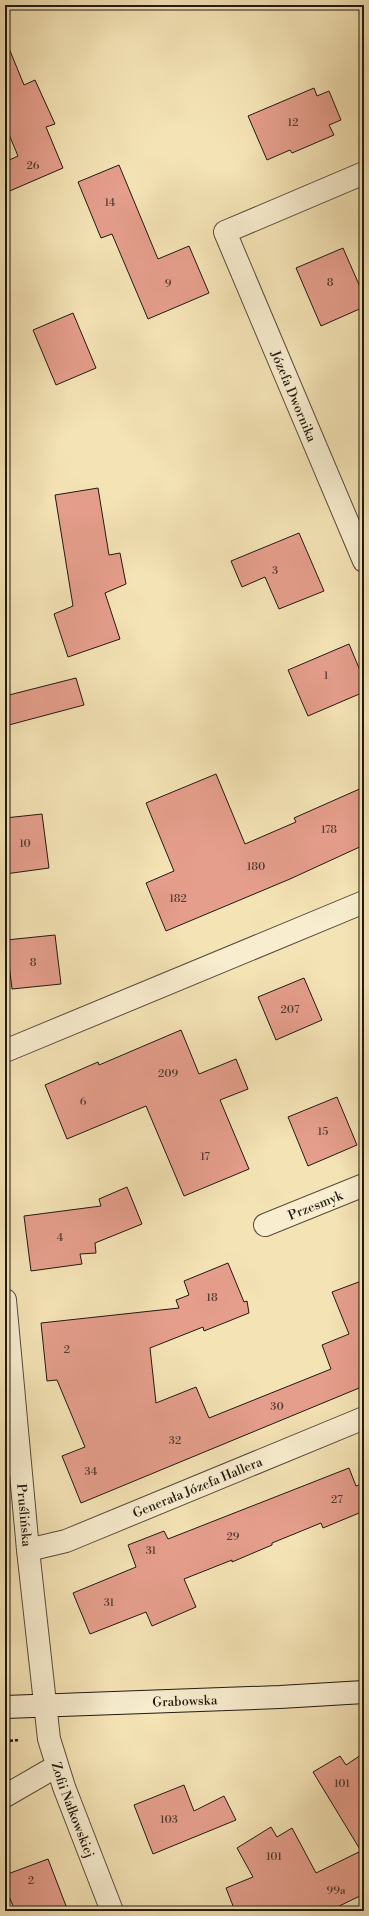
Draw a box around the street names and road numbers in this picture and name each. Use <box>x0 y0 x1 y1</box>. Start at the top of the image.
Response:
street label: Józefa Dwornika <box>267 347 320 445</box>
street label: Przesmyk <box>286 1187 346 1224</box>
street label: Generała Józefa Hallera <box>130 1454 265 1522</box>
street label: Pruślińska <box>13 1483 35 1548</box>
street label: Grabowska <box>152 1692 218 1711</box>
street label: Zofii Nałkowskiej <box>48 1760 98 1860</box>

